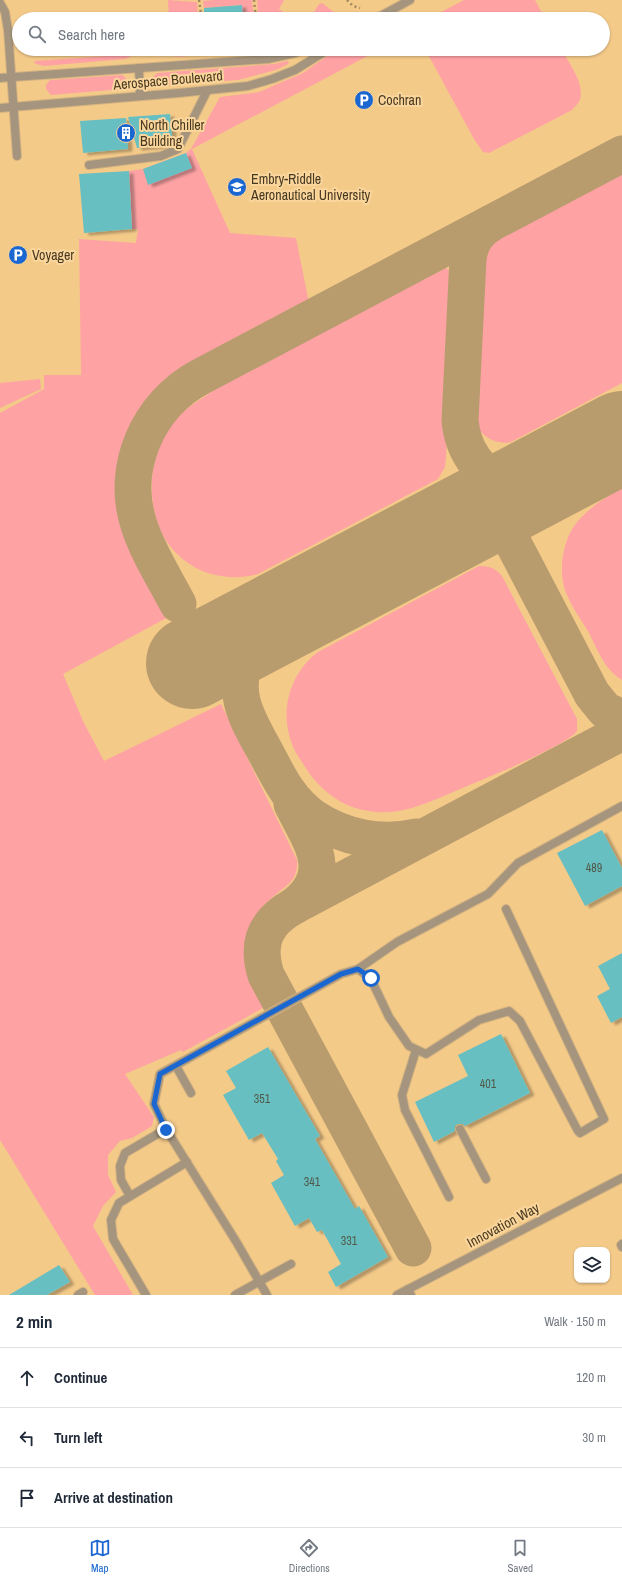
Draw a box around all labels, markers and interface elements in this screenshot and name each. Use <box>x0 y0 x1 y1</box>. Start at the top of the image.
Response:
search box <box>12 12 610 56</box>
icon: search <box>26 23 48 45</box>
text: Search here <box>58 24 125 45</box>
street label: Aerospace Boulevard <box>112 66 223 94</box>
parking icon: Cochran <box>353 89 375 111</box>
place label: Cochran <box>378 91 421 109</box>
place label: North Chiller Building <box>140 116 205 150</box>
building icon: North Chiller Building <box>115 122 137 144</box>
place label: Embry-Riddle Aeronautical University <box>250 170 371 204</box>
school or university icon: Embry-Riddle Aeronautical University <box>226 176 248 198</box>
parking icon: Voyager <box>7 244 29 266</box>
place label: Voyager <box>32 246 74 264</box>
house number: 489 <box>586 860 602 876</box>
route start <box>362 969 380 987</box>
house number: 401 <box>480 1076 497 1092</box>
house number: 351 <box>254 1091 271 1107</box>
route end <box>157 1121 175 1139</box>
house number: 341 <box>304 1174 321 1190</box>
street label: Innovation Way <box>464 1198 542 1252</box>
house number: 331 <box>341 1233 358 1249</box>
map controls <box>574 1247 610 1283</box>
button: layers <box>574 1247 610 1283</box>
text: 2 min <box>16 1310 52 1333</box>
text: Walk · 150 m <box>544 1313 606 1330</box>
icon: ahead <box>16 1367 38 1389</box>
text: Continue <box>54 1367 107 1388</box>
text: 120 m <box>576 1369 606 1386</box>
icon: left <box>16 1427 38 1449</box>
text: Turn left <box>54 1427 102 1448</box>
text: 30 m <box>582 1429 606 1446</box>
icon: arrive <box>16 1487 38 1509</box>
text: Arrive at destination <box>54 1487 173 1508</box>
tab: Map <box>89 1537 111 1575</box>
tab: Directions <box>289 1537 330 1575</box>
tab: Saved <box>508 1537 533 1575</box>

